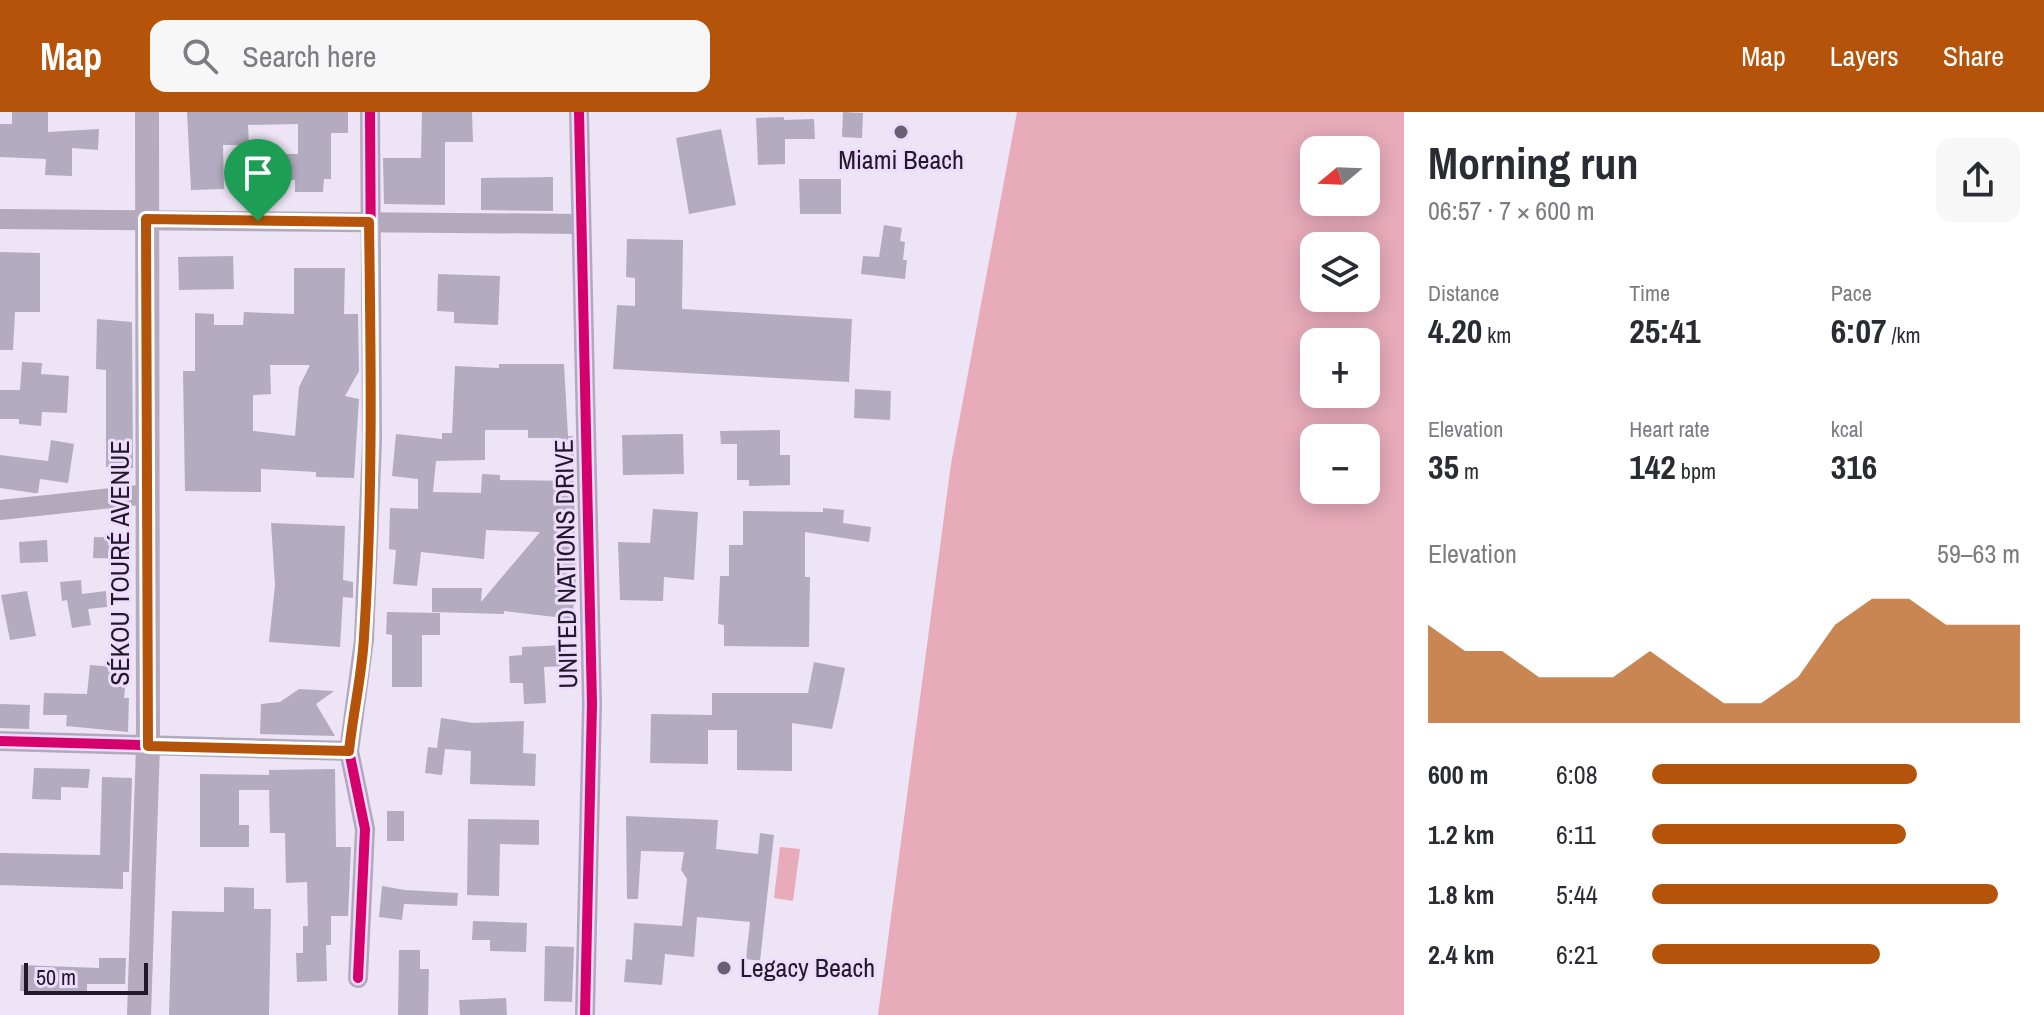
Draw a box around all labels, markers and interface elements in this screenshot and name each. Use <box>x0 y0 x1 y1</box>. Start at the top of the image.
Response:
search box <box>150 20 710 92</box>
text: Map <box>40 31 102 82</box>
icon: search <box>178 34 222 78</box>
text: Search here <box>242 36 376 76</box>
text: Map <box>1741 37 1786 75</box>
text: Layers <box>1830 37 1899 75</box>
text: Share <box>1943 37 2004 75</box>
marker: Miami Beach <box>892 123 910 141</box>
text: Morning run <box>1428 133 1638 193</box>
north arrow <box>1300 136 1380 216</box>
map controls <box>1300 136 1380 504</box>
button: share <box>1936 138 2020 222</box>
pin <box>224 139 292 221</box>
place label: Miami Beach <box>838 142 964 177</box>
icon: arrive <box>236 151 280 195</box>
text: 06:57 · 7 × 600 m <box>1428 193 1595 228</box>
button: layers <box>1300 232 1380 312</box>
text: Distance <box>1428 278 1499 308</box>
text: Time <box>1629 278 1670 308</box>
text: Pace <box>1831 278 1872 308</box>
text: 4.20 <box>1428 308 1482 354</box>
text: 25:41 <box>1629 308 1701 354</box>
text: 6:07 <box>1831 308 1886 354</box>
text: km <box>1482 320 1511 350</box>
text: /km <box>1886 320 1921 350</box>
button: + <box>1300 328 1380 408</box>
text: Elevation <box>1428 414 1503 444</box>
text: Heart rate <box>1629 414 1710 444</box>
text: kcal <box>1831 414 1863 444</box>
button: − <box>1300 424 1380 504</box>
street label: UNITED NATIONS DRIVE <box>546 439 585 689</box>
street label: SÉKOU TOURÉ AVENUE <box>102 440 137 686</box>
text: 35 <box>1428 444 1459 490</box>
text: 142 <box>1629 444 1676 490</box>
text: 316 <box>1831 444 1877 490</box>
text: m <box>1459 456 1479 486</box>
text: bpm <box>1676 456 1716 486</box>
text: Elevation <box>1428 536 1517 571</box>
text: 59–63 m <box>1937 536 2020 571</box>
text: 600 m <box>1428 757 1488 792</box>
text: 6:08 <box>1556 757 1598 792</box>
text: 1.2 km <box>1428 817 1494 852</box>
text: 6:11 <box>1556 817 1596 852</box>
text: 1.8 km <box>1428 877 1494 912</box>
text: 5:44 <box>1556 877 1598 912</box>
text: 2.4 km <box>1428 937 1494 972</box>
text: 6:21 <box>1556 937 1598 972</box>
place label: Legacy Beach <box>740 950 875 985</box>
scale bar <box>24 959 148 995</box>
marker: Legacy Beach <box>715 959 733 977</box>
text: 50 m <box>36 962 76 992</box>

